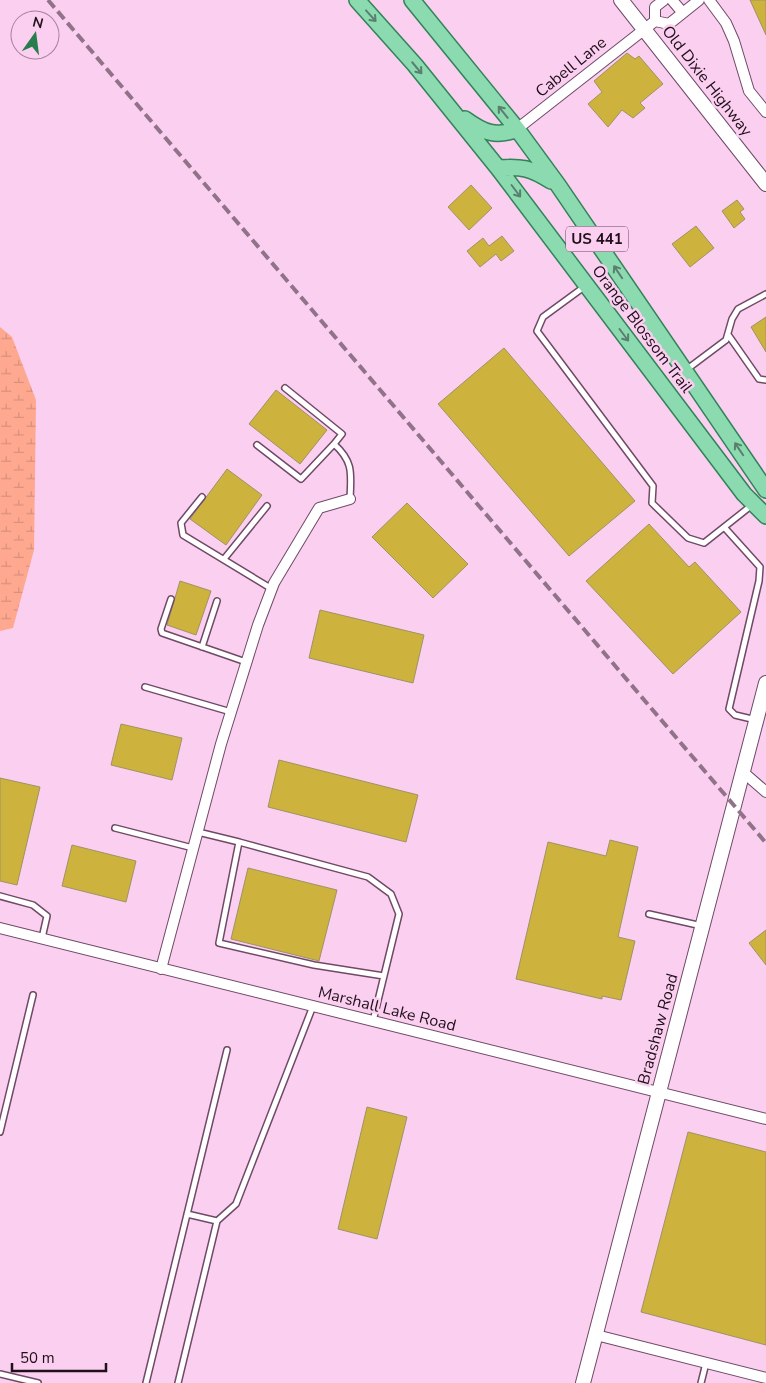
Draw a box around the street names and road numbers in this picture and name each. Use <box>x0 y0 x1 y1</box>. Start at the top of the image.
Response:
street label: Old Dixie Highway <box>657 21 758 142</box>
street label: Cabell Lane <box>531 32 611 102</box>
road number: US 441 <box>566 226 628 252</box>
street label: Orange Blossom Trail <box>587 261 698 398</box>
street label: Bradshaw Road <box>633 971 683 1087</box>
street label: Marshall Lake Road <box>316 981 458 1037</box>

